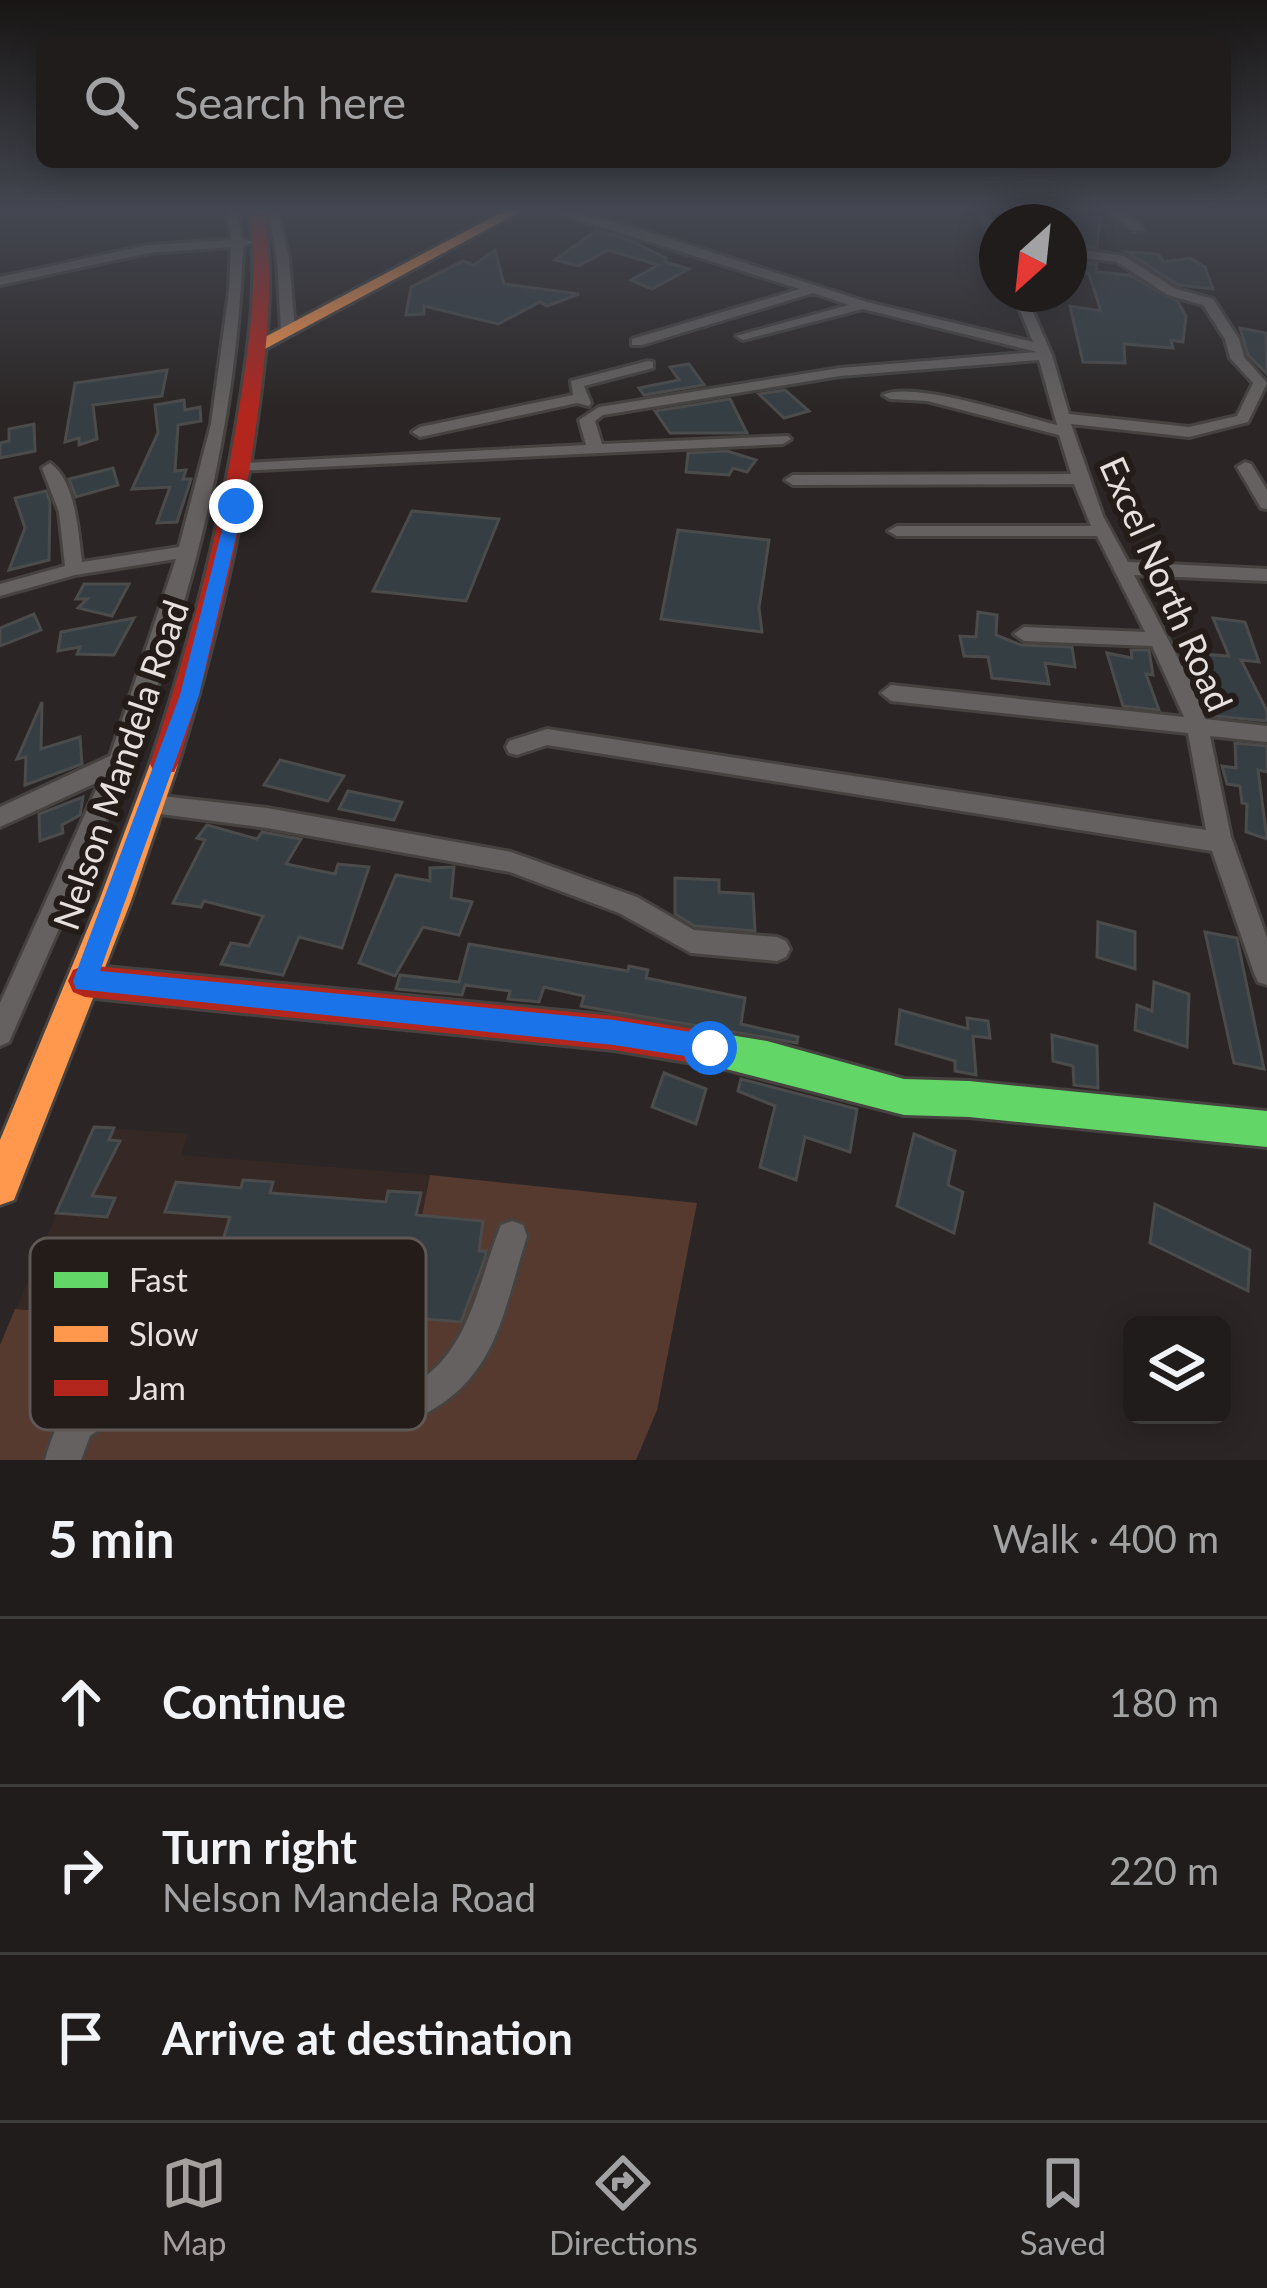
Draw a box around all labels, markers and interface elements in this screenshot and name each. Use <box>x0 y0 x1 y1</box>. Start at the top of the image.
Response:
search box <box>36 36 1231 168</box>
icon: search <box>78 69 144 135</box>
text: Search here <box>174 75 406 129</box>
north arrow <box>979 204 1087 312</box>
street label: Excel North Road <box>1091 449 1243 718</box>
route end <box>209 479 263 533</box>
street label: Nelson Mandela Road <box>43 594 197 935</box>
route start <box>683 1021 737 1075</box>
legend <box>30 1238 426 1430</box>
text: Fast <box>129 1259 188 1299</box>
text: Slow <box>129 1313 199 1353</box>
map controls <box>1123 1316 1231 1424</box>
button: layers <box>1123 1316 1231 1424</box>
text: Jam <box>129 1367 186 1407</box>
text: 5 min <box>48 1508 174 1569</box>
text: Walk · 400 m <box>992 1515 1219 1561</box>
icon: ahead <box>48 1669 114 1735</box>
text: Continue <box>162 1675 346 1729</box>
text: 180 m <box>1109 1679 1219 1725</box>
text: Turn right <box>162 1820 357 1874</box>
icon: right <box>48 1837 114 1903</box>
text: 220 m <box>1109 1847 1219 1893</box>
text: Nelson Mandela Road <box>162 1874 536 1920</box>
icon: arrive <box>48 2005 114 2071</box>
text: Arrive at destination <box>162 2011 573 2065</box>
tab: Map <box>161 2150 227 2262</box>
tab: Directions <box>549 2150 698 2262</box>
tab: Saved <box>1020 2150 1106 2262</box>

